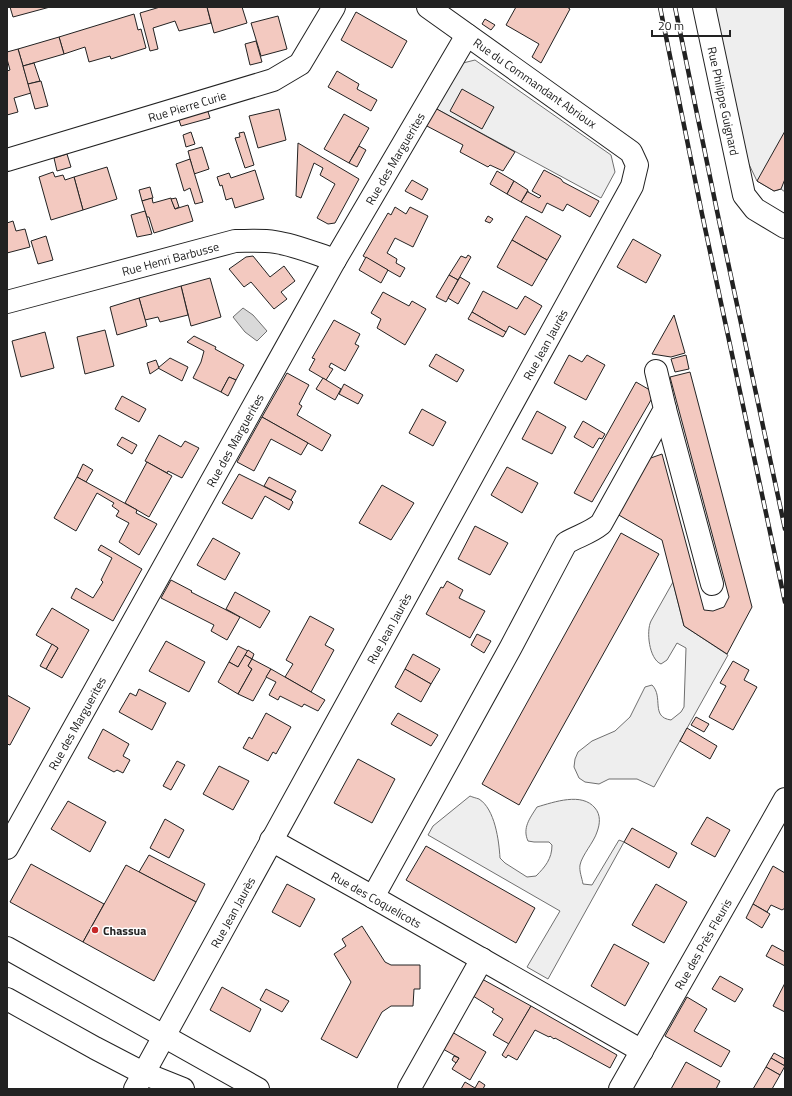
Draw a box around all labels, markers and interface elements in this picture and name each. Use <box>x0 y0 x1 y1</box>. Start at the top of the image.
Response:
scale bar <box>652 12 730 38</box>
text: 20 m <box>658 16 684 35</box>
street label: Rue du Commandant Abrioux <box>469 33 601 133</box>
street label: Rue Philippe Guignard <box>703 45 745 157</box>
street label: Rue Pierre Curie <box>146 85 228 127</box>
street label: Rue des Marguerites <box>360 108 429 208</box>
street label: Rue Henri Barbusse <box>120 236 221 280</box>
street label: Rue Jean Jaurès <box>518 305 572 383</box>
street label: Rue des Marguerites <box>201 390 268 490</box>
street label: Rue Jean Jaurès <box>361 589 416 667</box>
street label: Rue des Marguerites <box>43 672 111 773</box>
street label: Rue des Coquelicots <box>328 866 426 933</box>
street label: Rue Jean Jaurès <box>205 873 260 951</box>
street label: Rue des Près Fleuris <box>669 894 736 993</box>
place label: Chassua <box>103 921 146 940</box>
marker: Chassua <box>90 925 100 935</box>

